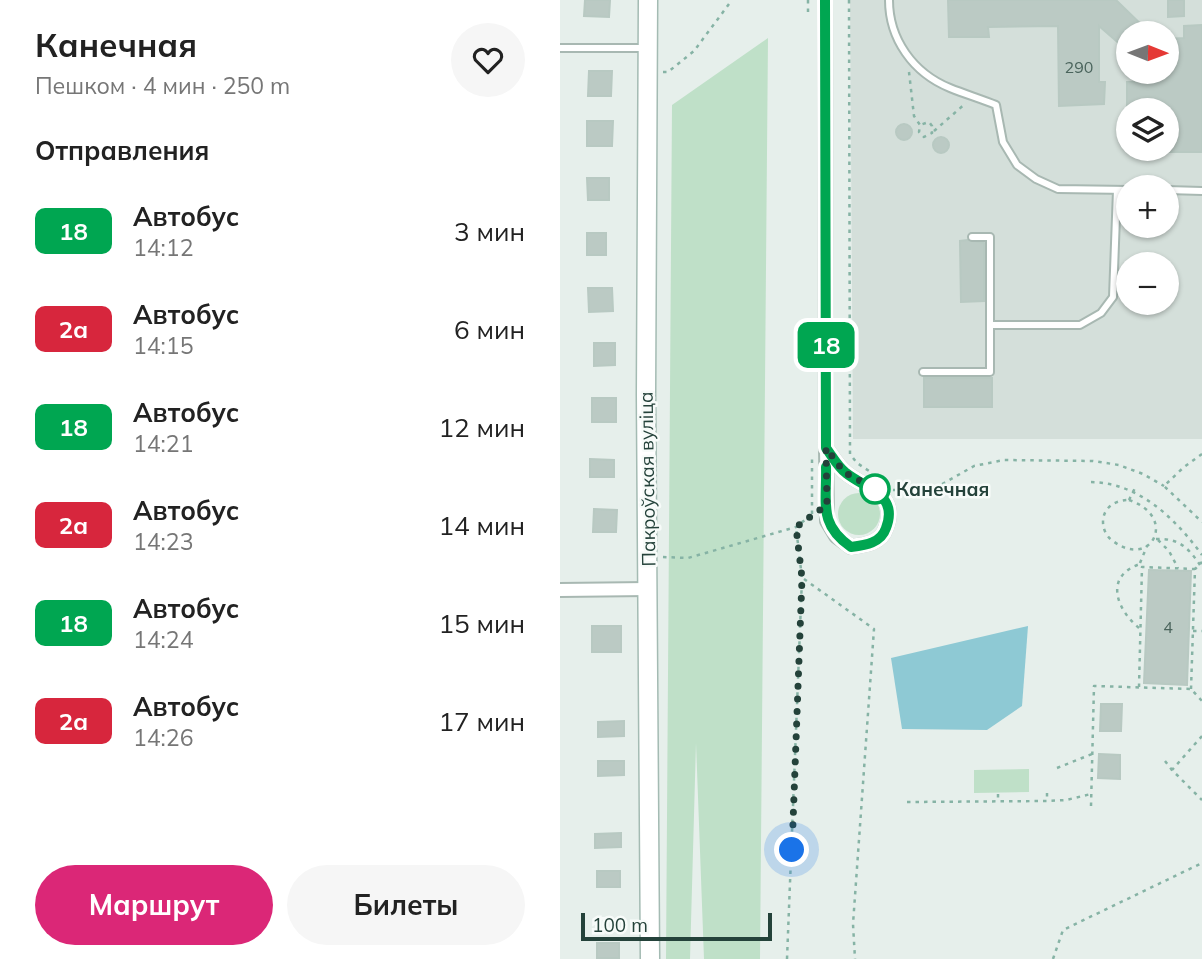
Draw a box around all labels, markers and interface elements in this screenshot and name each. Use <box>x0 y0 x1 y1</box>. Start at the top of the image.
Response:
north arrow <box>1116 21 1180 84</box>
map controls <box>1116 21 1179 315</box>
button: heart <box>451 23 525 97</box>
text: Канечная <box>35 24 197 65</box>
house number: 290 <box>1065 57 1093 77</box>
text: Пешком · 4 мин · 250 m <box>35 71 290 100</box>
button: layers <box>1116 98 1179 161</box>
text: Отправления <box>35 134 209 167</box>
button: + <box>1116 175 1179 238</box>
text: Автобус <box>133 200 239 233</box>
text: 3 мин <box>454 215 525 248</box>
text: 18 <box>59 216 88 246</box>
text: 14:12 <box>133 233 193 262</box>
button: − <box>1116 252 1179 315</box>
text: Автобус <box>133 298 239 331</box>
text: 6 мин <box>454 313 525 346</box>
text: 2а <box>59 314 88 344</box>
line badge: 18 <box>794 322 858 368</box>
text: 18 <box>812 330 840 360</box>
text: 14:15 <box>133 331 193 360</box>
street label: Пакроўская вуліца <box>633 391 661 567</box>
text: Автобус <box>133 396 239 429</box>
text: 12 мин <box>438 411 525 444</box>
text: 18 <box>59 412 88 442</box>
text: 14:21 <box>133 429 193 458</box>
marker: Канечная <box>860 474 890 504</box>
place label: Канечная <box>896 477 989 501</box>
text: Автобус <box>133 494 239 527</box>
text: 14 мин <box>438 509 525 542</box>
text: 2а <box>59 510 88 540</box>
text: 14:23 <box>133 527 193 556</box>
text: Автобус <box>133 592 239 625</box>
text: 15 мин <box>438 607 525 640</box>
text: 18 <box>59 608 88 638</box>
house number: 4 <box>1163 617 1173 637</box>
text: 14:24 <box>133 625 193 654</box>
text: Автобус <box>133 690 239 723</box>
text: 17 мин <box>438 705 525 738</box>
text: 2а <box>59 706 88 736</box>
text: 14:26 <box>133 723 193 752</box>
your location <box>774 832 809 867</box>
button: Маршрут <box>35 865 273 945</box>
button: Билеты <box>287 865 525 945</box>
scale bar <box>581 910 772 942</box>
text: 100 m <box>592 913 648 937</box>

